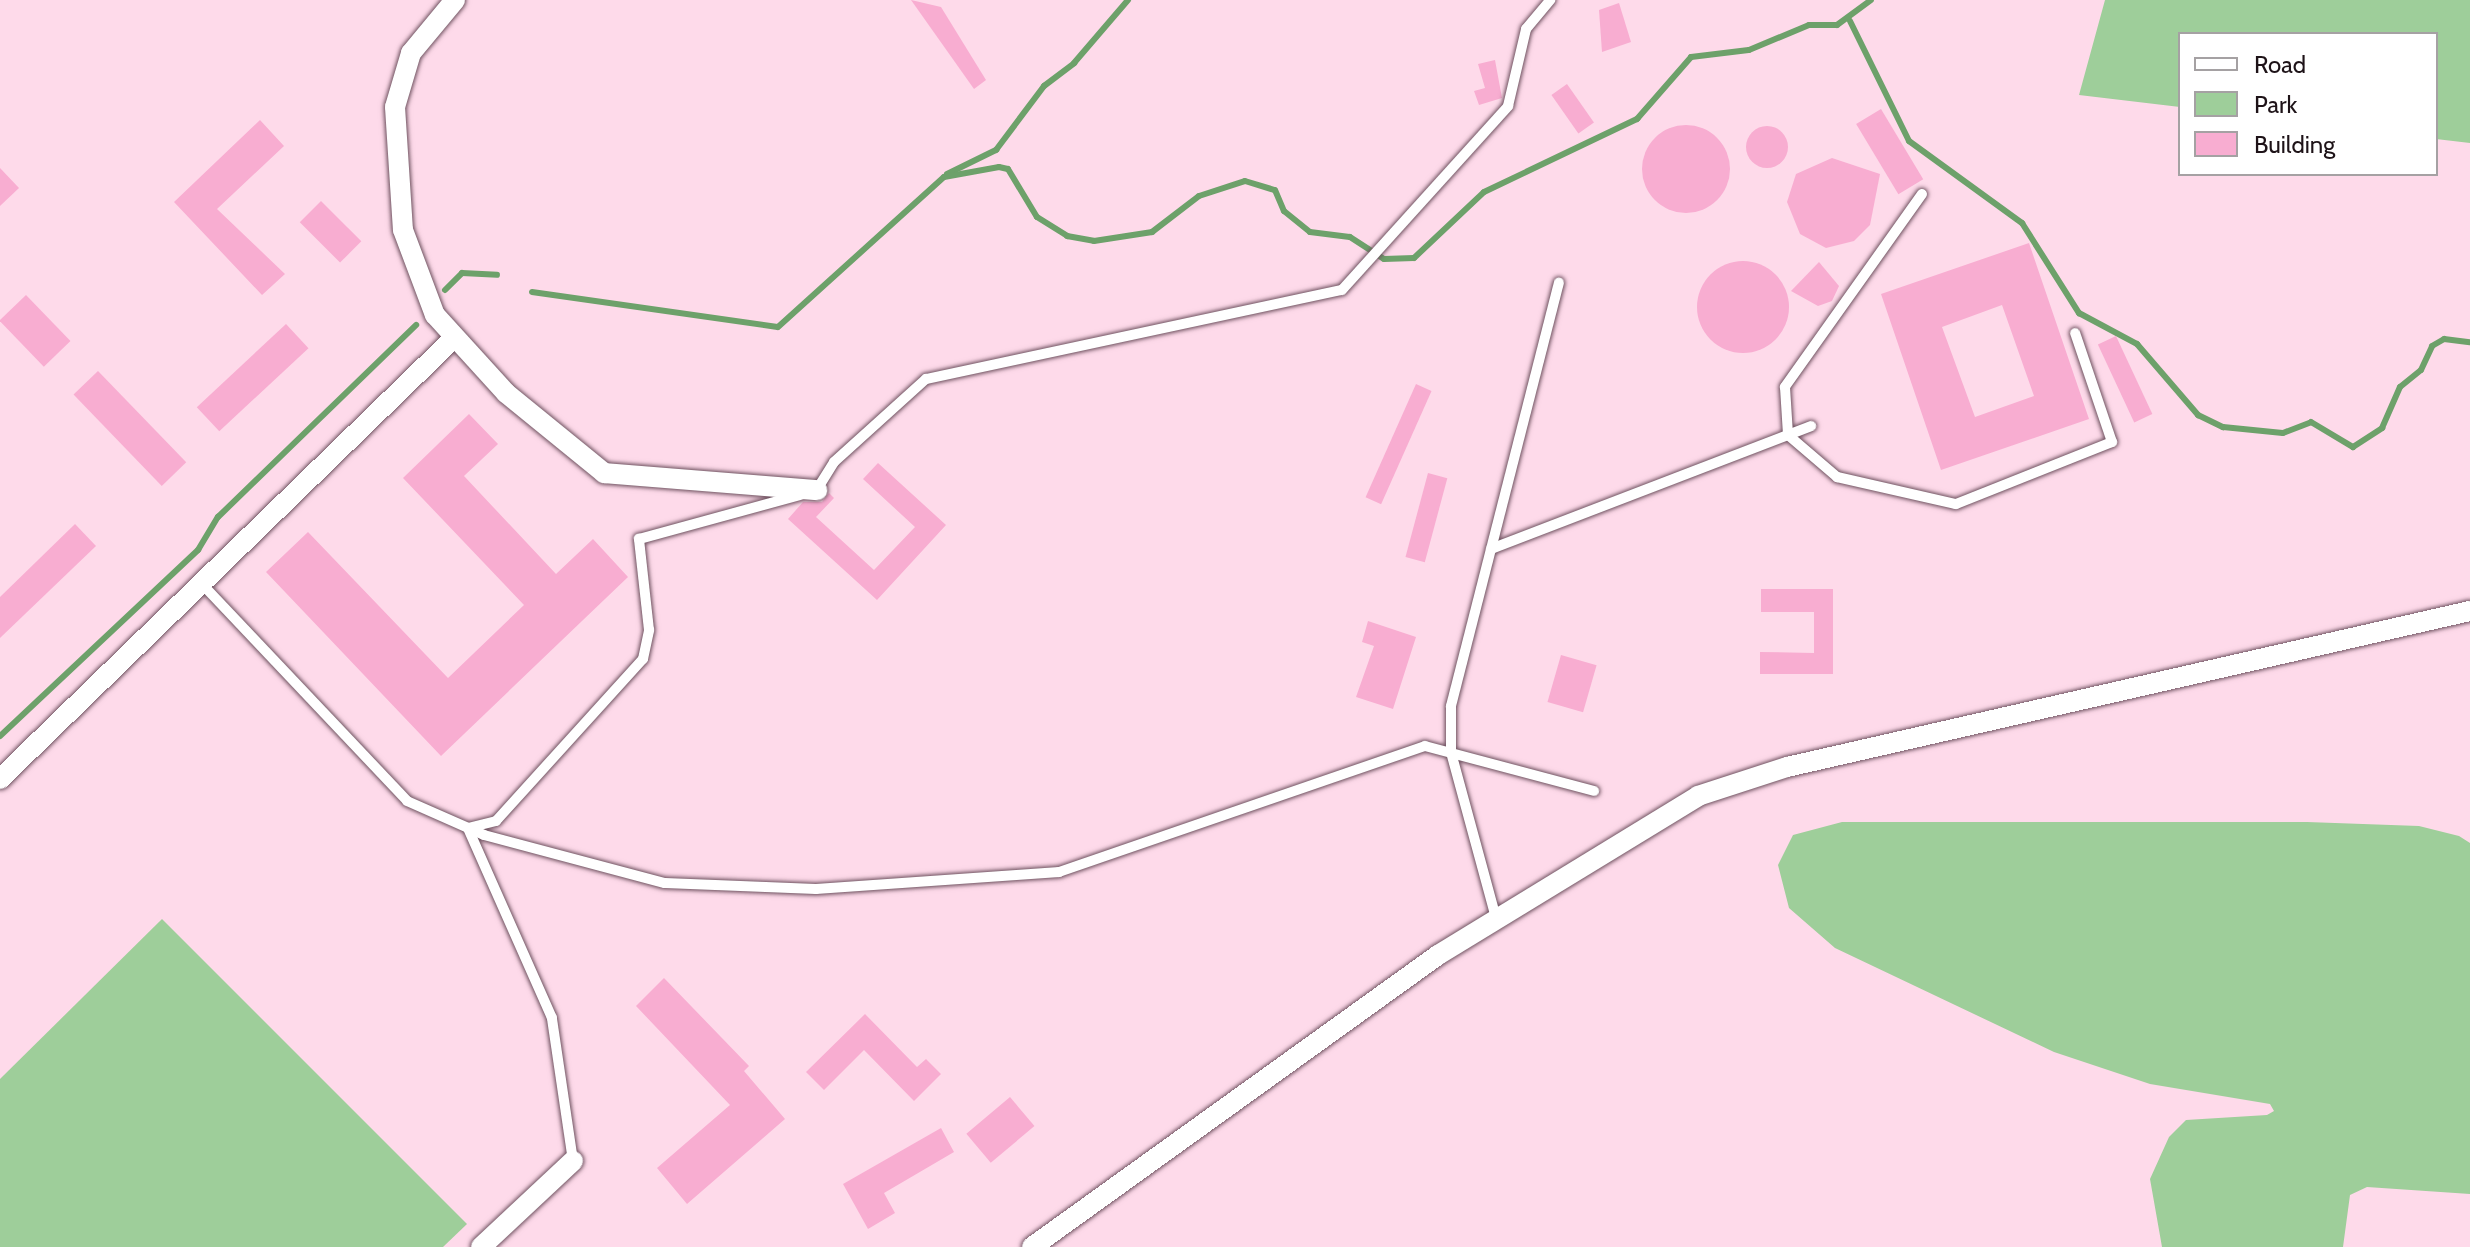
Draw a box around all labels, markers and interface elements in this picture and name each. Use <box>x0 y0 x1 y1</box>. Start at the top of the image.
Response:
legend <box>2178 32 2438 176</box>
text: Road <box>2254 50 2306 79</box>
text: Park <box>2254 90 2297 119</box>
text: Building <box>2254 130 2335 159</box>

